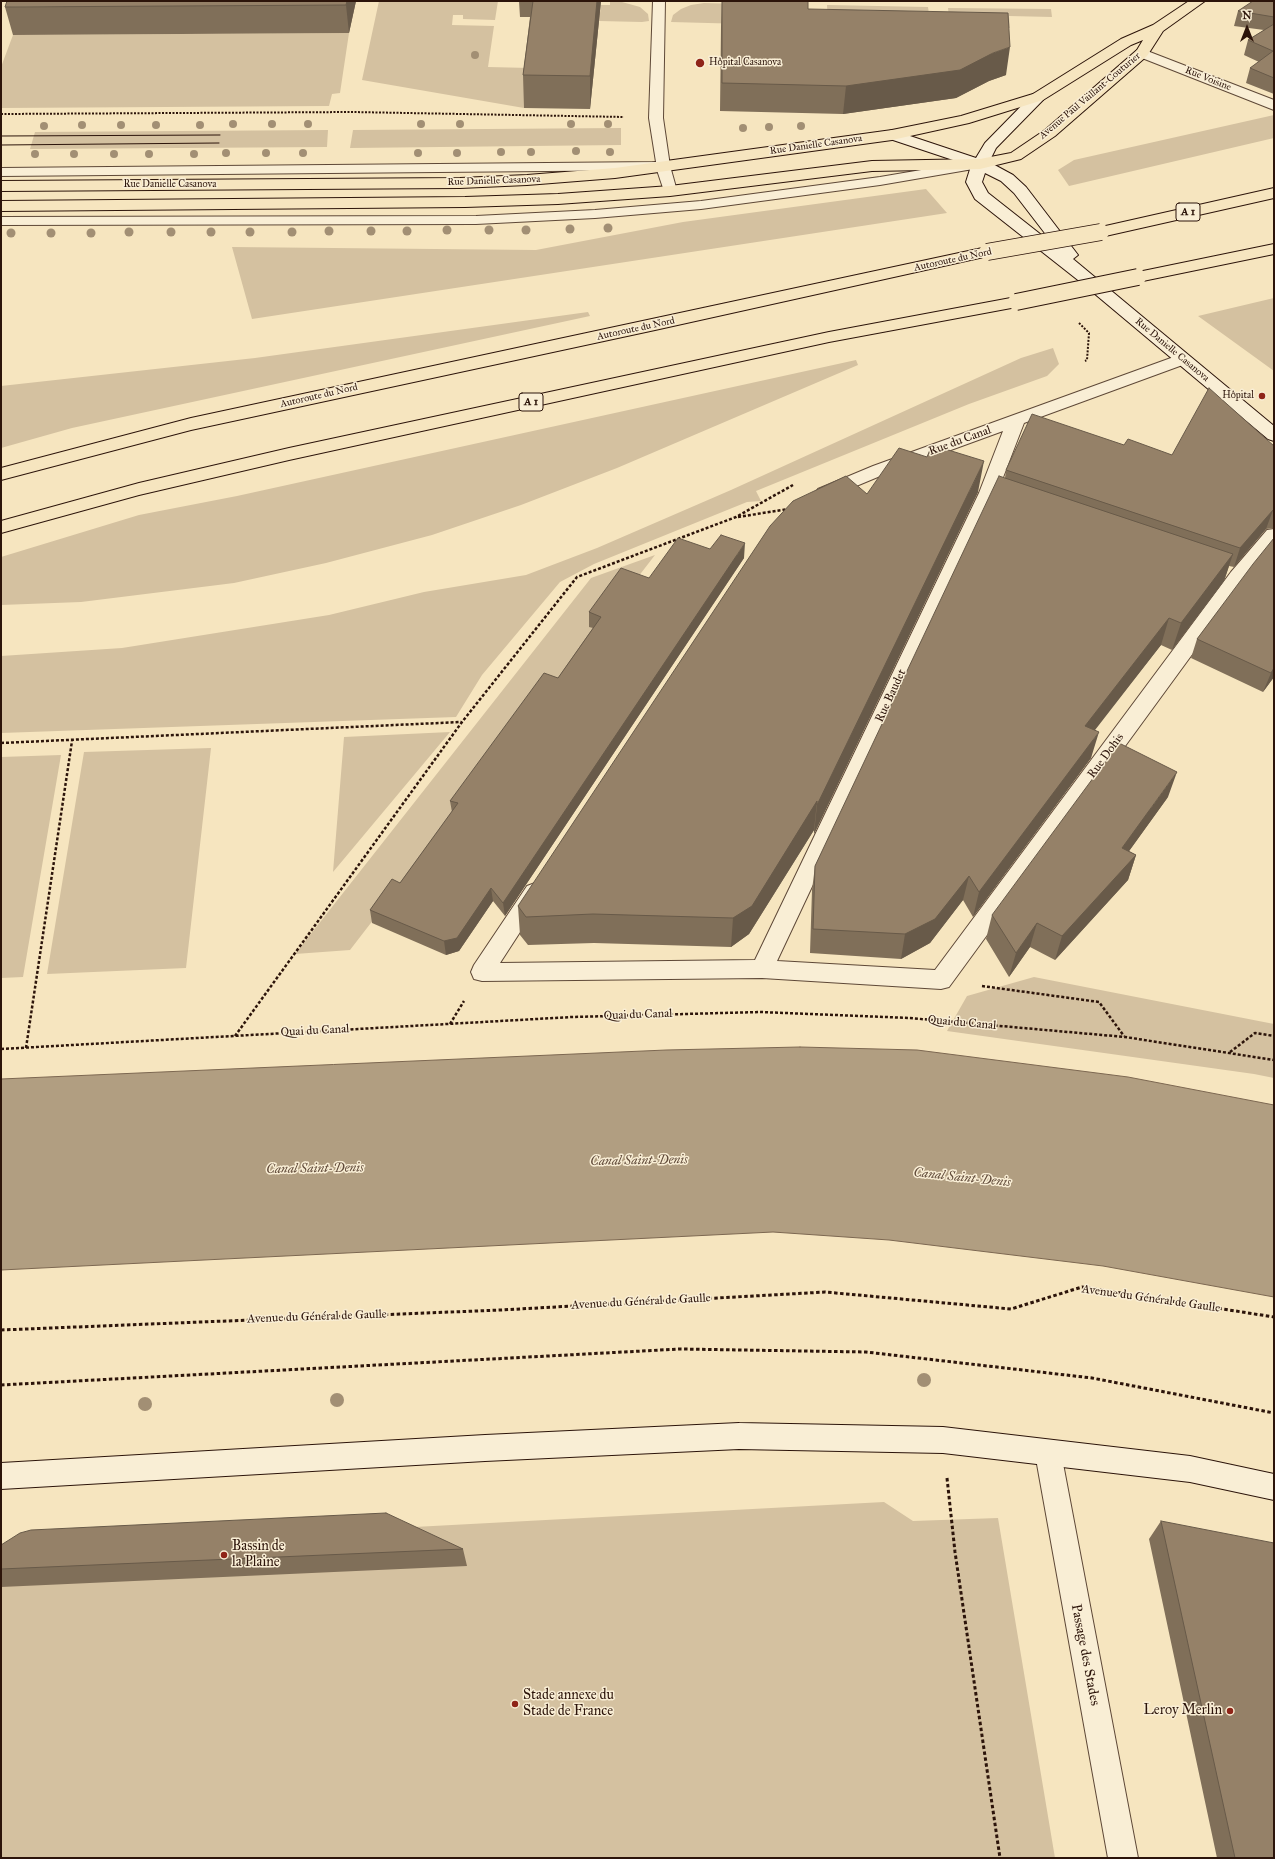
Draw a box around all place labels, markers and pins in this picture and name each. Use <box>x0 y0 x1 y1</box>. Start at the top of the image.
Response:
marker: Hôpital Casanova <box>694 57 706 69</box>
place label: Hôpital Casanova <box>709 57 781 69</box>
place label: Hôpital <box>1222 390 1254 402</box>
marker: Hôpital <box>1257 391 1267 401</box>
place label: Bassin de la Plaine <box>232 1539 285 1572</box>
marker: Bassin de la Plaine <box>219 1550 229 1560</box>
place label: Stade annexe du Stade de France <box>523 1688 614 1720</box>
marker: Stade annexe du Stade de France <box>510 1699 520 1709</box>
place label: Leroy Merlin <box>1144 1703 1222 1719</box>
marker: Leroy Merlin <box>1225 1706 1235 1716</box>

